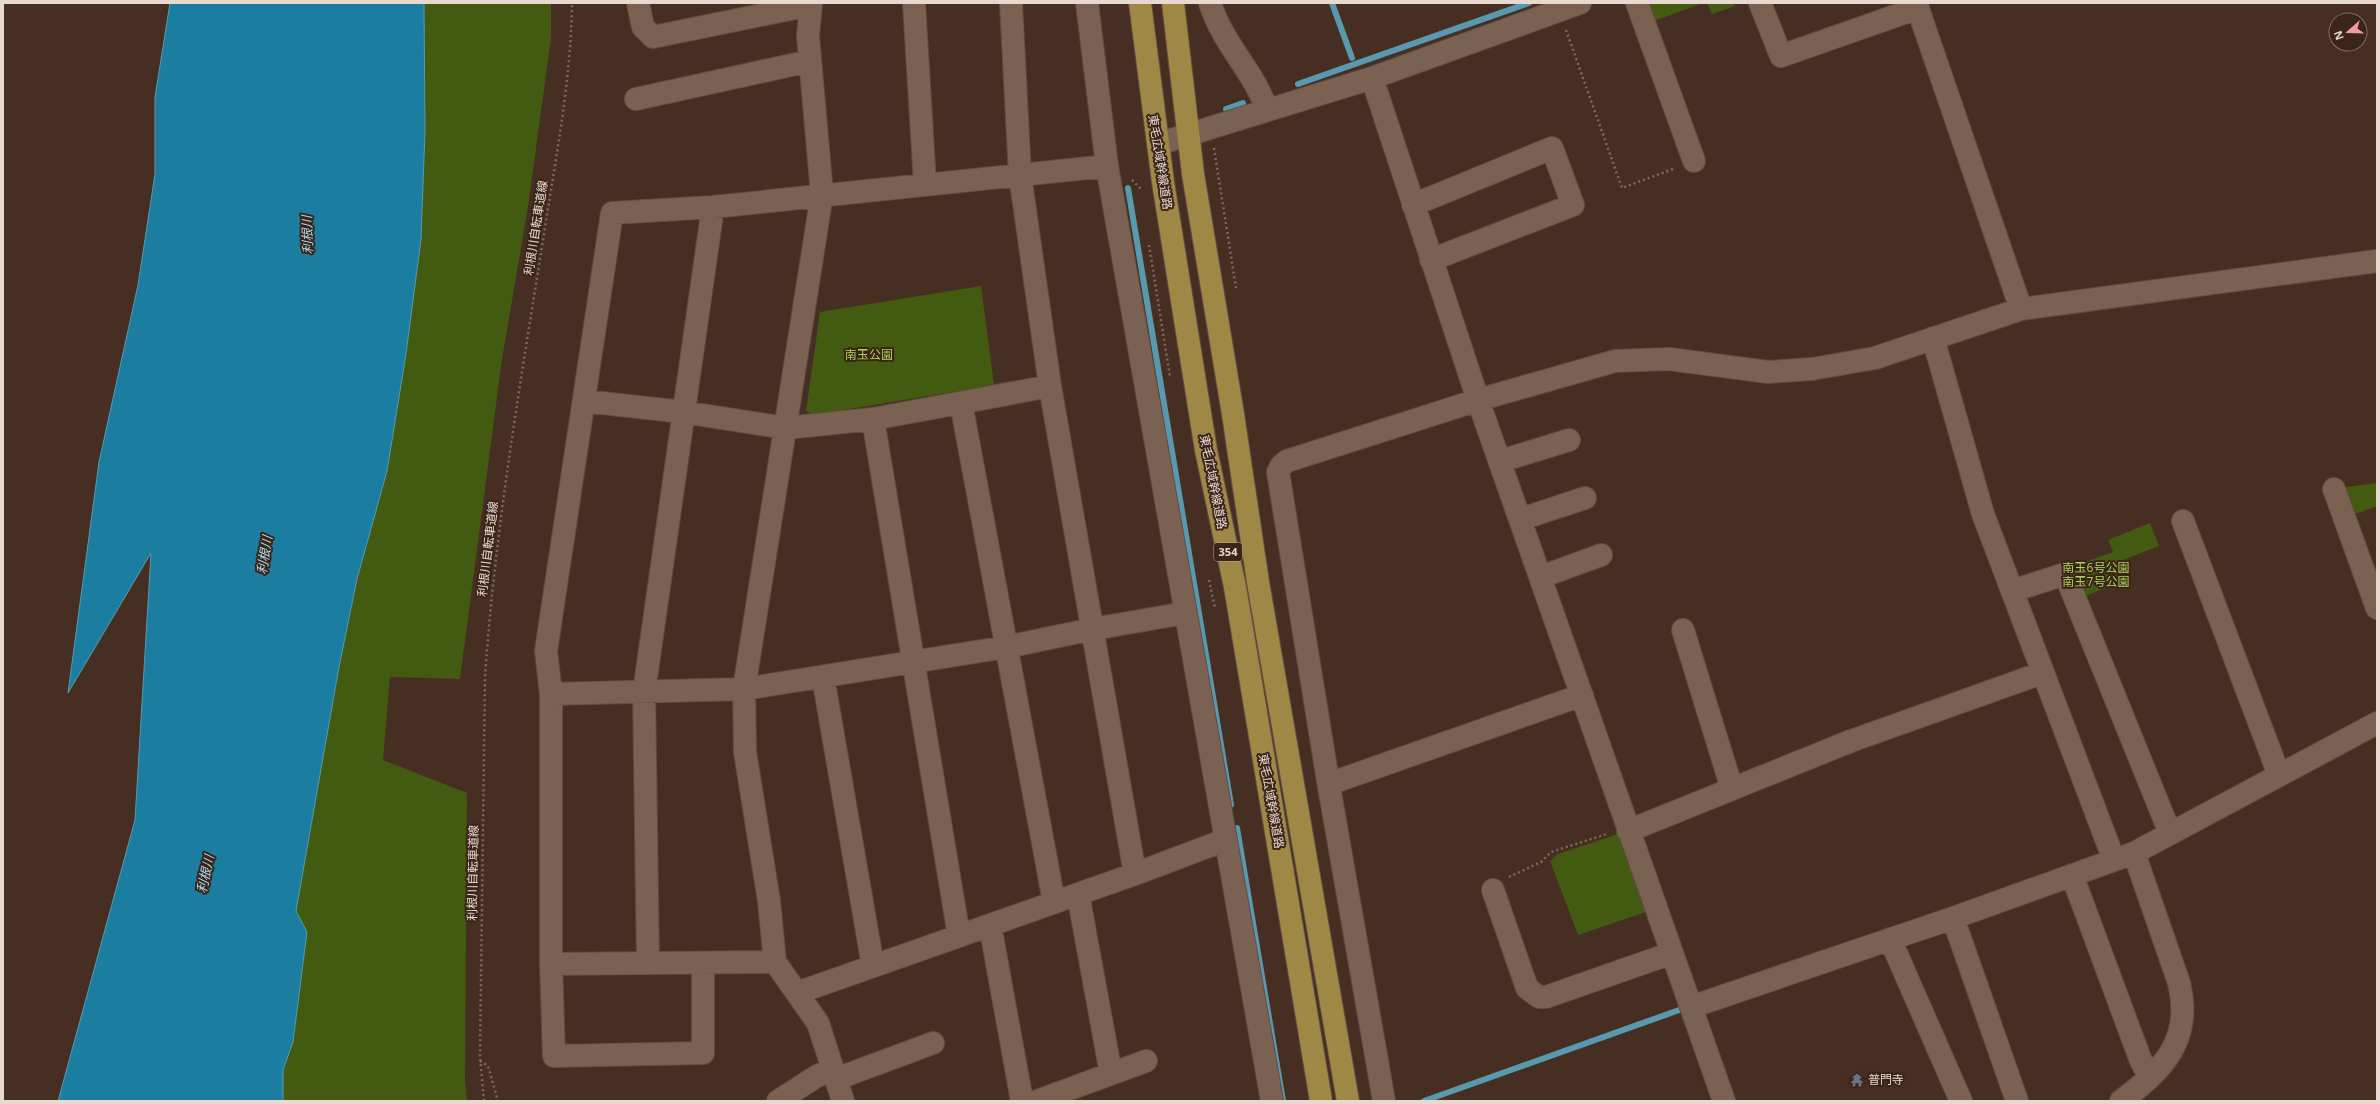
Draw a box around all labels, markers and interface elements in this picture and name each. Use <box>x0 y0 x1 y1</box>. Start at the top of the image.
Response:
north arrow <box>2328 12 2368 52</box>
text: N <box>2330 29 2347 42</box>
street label: 東毛広域幹線道路 <box>1145 113 1176 211</box>
street label: 利根川自転車道線 <box>520 179 551 277</box>
water label: 利根川 <box>297 213 317 255</box>
park label: 南玉公園 <box>845 346 893 363</box>
street label: 東毛広域幹線道路 <box>1196 433 1231 531</box>
street label: 利根川自転車道線 <box>473 500 502 598</box>
water label: 利根川 <box>252 532 276 576</box>
road number: 354 <box>1214 543 1242 561</box>
park label: 南玉6号公園 南玉7号公園 <box>2063 559 2129 590</box>
street label: 東毛広域幹線道路 <box>1255 752 1288 850</box>
street label: 利根川自転車道線 <box>463 825 482 921</box>
water label: 利根川 <box>192 851 218 895</box>
place label: 普門寺 <box>1868 1071 1904 1088</box>
temple icon: 普門寺 <box>1849 1072 1865 1088</box>

